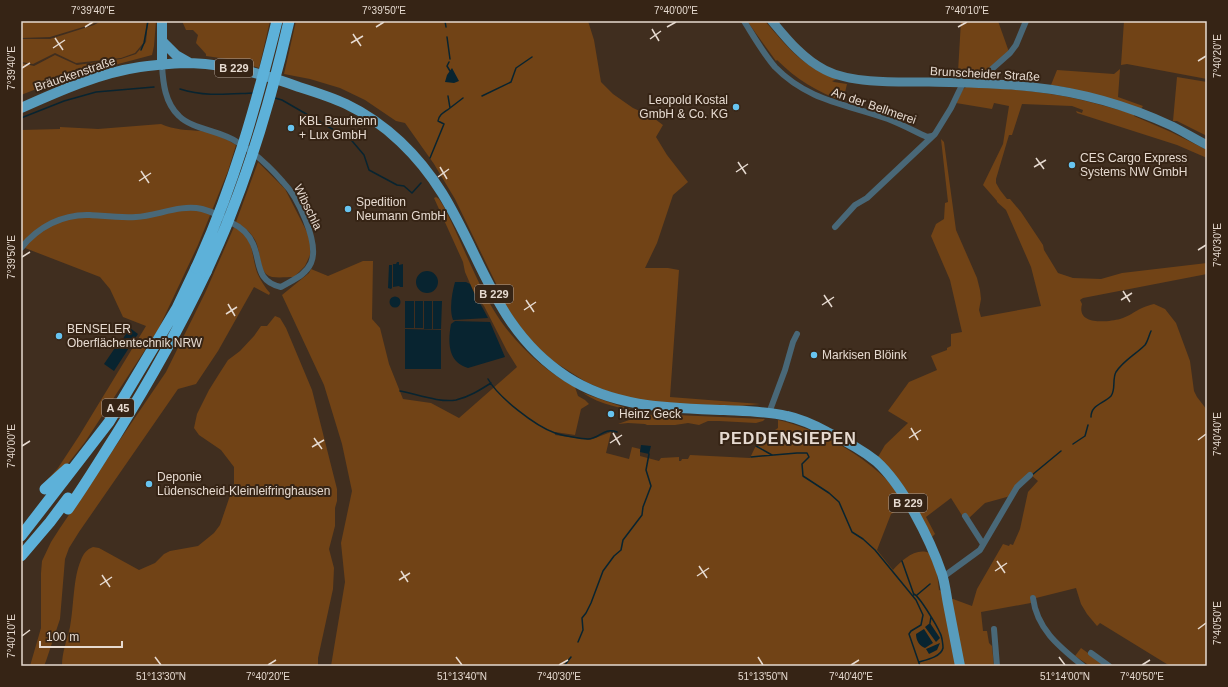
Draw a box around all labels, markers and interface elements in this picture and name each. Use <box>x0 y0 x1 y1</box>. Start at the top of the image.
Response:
text: 7°39'40"E <box>71 5 115 16</box>
text: 7°39'50"E <box>362 5 406 16</box>
text: 7°40'00"E <box>654 5 698 16</box>
text: 7°40'10"E <box>945 5 989 16</box>
text: 7°40'20"E <box>1212 34 1223 78</box>
text: 7°39'40"E <box>6 46 17 90</box>
street label: Bräuckenstraße <box>33 53 118 94</box>
road number: B 229 <box>215 59 253 77</box>
street label: Brunscheider Straße <box>930 64 1041 84</box>
street label: An der Bellmerei <box>830 85 918 127</box>
place label: Leopold Kostal GmbH & Co. KG <box>639 93 728 121</box>
marker: Leopold Kostal GmbH & Co. KG <box>731 102 741 112</box>
place label: KBL Baurhenn + Lux GmbH <box>299 114 377 142</box>
marker: KBL Baurhenn + Lux GmbH <box>286 123 296 133</box>
place label: CES Cargo Express Systems NW GmbH <box>1080 151 1187 179</box>
marker: CES Cargo Express Systems NW GmbH <box>1067 160 1077 170</box>
street label: Wibschla <box>291 182 325 232</box>
place label: Spedition Neumann GmbH <box>356 195 446 223</box>
marker: Spedition Neumann GmbH <box>343 204 353 214</box>
text: 7°40'30"E <box>1212 223 1223 267</box>
text: 7°39'50"E <box>6 235 17 279</box>
road number: B 229 <box>475 285 513 303</box>
place label: BENSELER Oberflächentechnik NRW <box>67 322 203 350</box>
marker: BENSELER Oberflächentechnik NRW <box>54 331 64 341</box>
place label: Markisen Blöink <box>822 348 908 362</box>
marker: Markisen Blöink <box>809 350 819 360</box>
road number: A 45 <box>102 399 134 417</box>
place label: Heinz Geck <box>619 407 682 421</box>
marker: Heinz Geck <box>606 409 616 419</box>
text: 7°40'40"E <box>1212 412 1223 456</box>
text: 7°40'00"E <box>6 424 17 468</box>
district label: PEDDENSIEPEN <box>719 430 857 447</box>
place label: Deponie Lüdenscheid-Kleinleifringhausen <box>157 470 330 498</box>
marker: Deponie Lüdenscheid-Kleinleifringhausen <box>144 479 154 489</box>
road number: B 229 <box>889 494 927 512</box>
text: 7°40'50"E <box>1212 601 1223 645</box>
text: 7°40'10"E <box>6 614 17 658</box>
scale bar <box>40 623 122 649</box>
text: 100 m <box>46 630 79 644</box>
text: 51°13'30"N <box>136 671 186 682</box>
text: 7°40'20"E <box>246 671 290 682</box>
text: 51°13'40"N <box>437 671 487 682</box>
text: 7°40'30"E <box>537 671 581 682</box>
text: 51°13'50"N <box>738 671 788 682</box>
text: 7°40'40"E <box>829 671 873 682</box>
text: 51°14'00"N <box>1040 671 1090 682</box>
text: 7°40'50"E <box>1120 671 1164 682</box>

